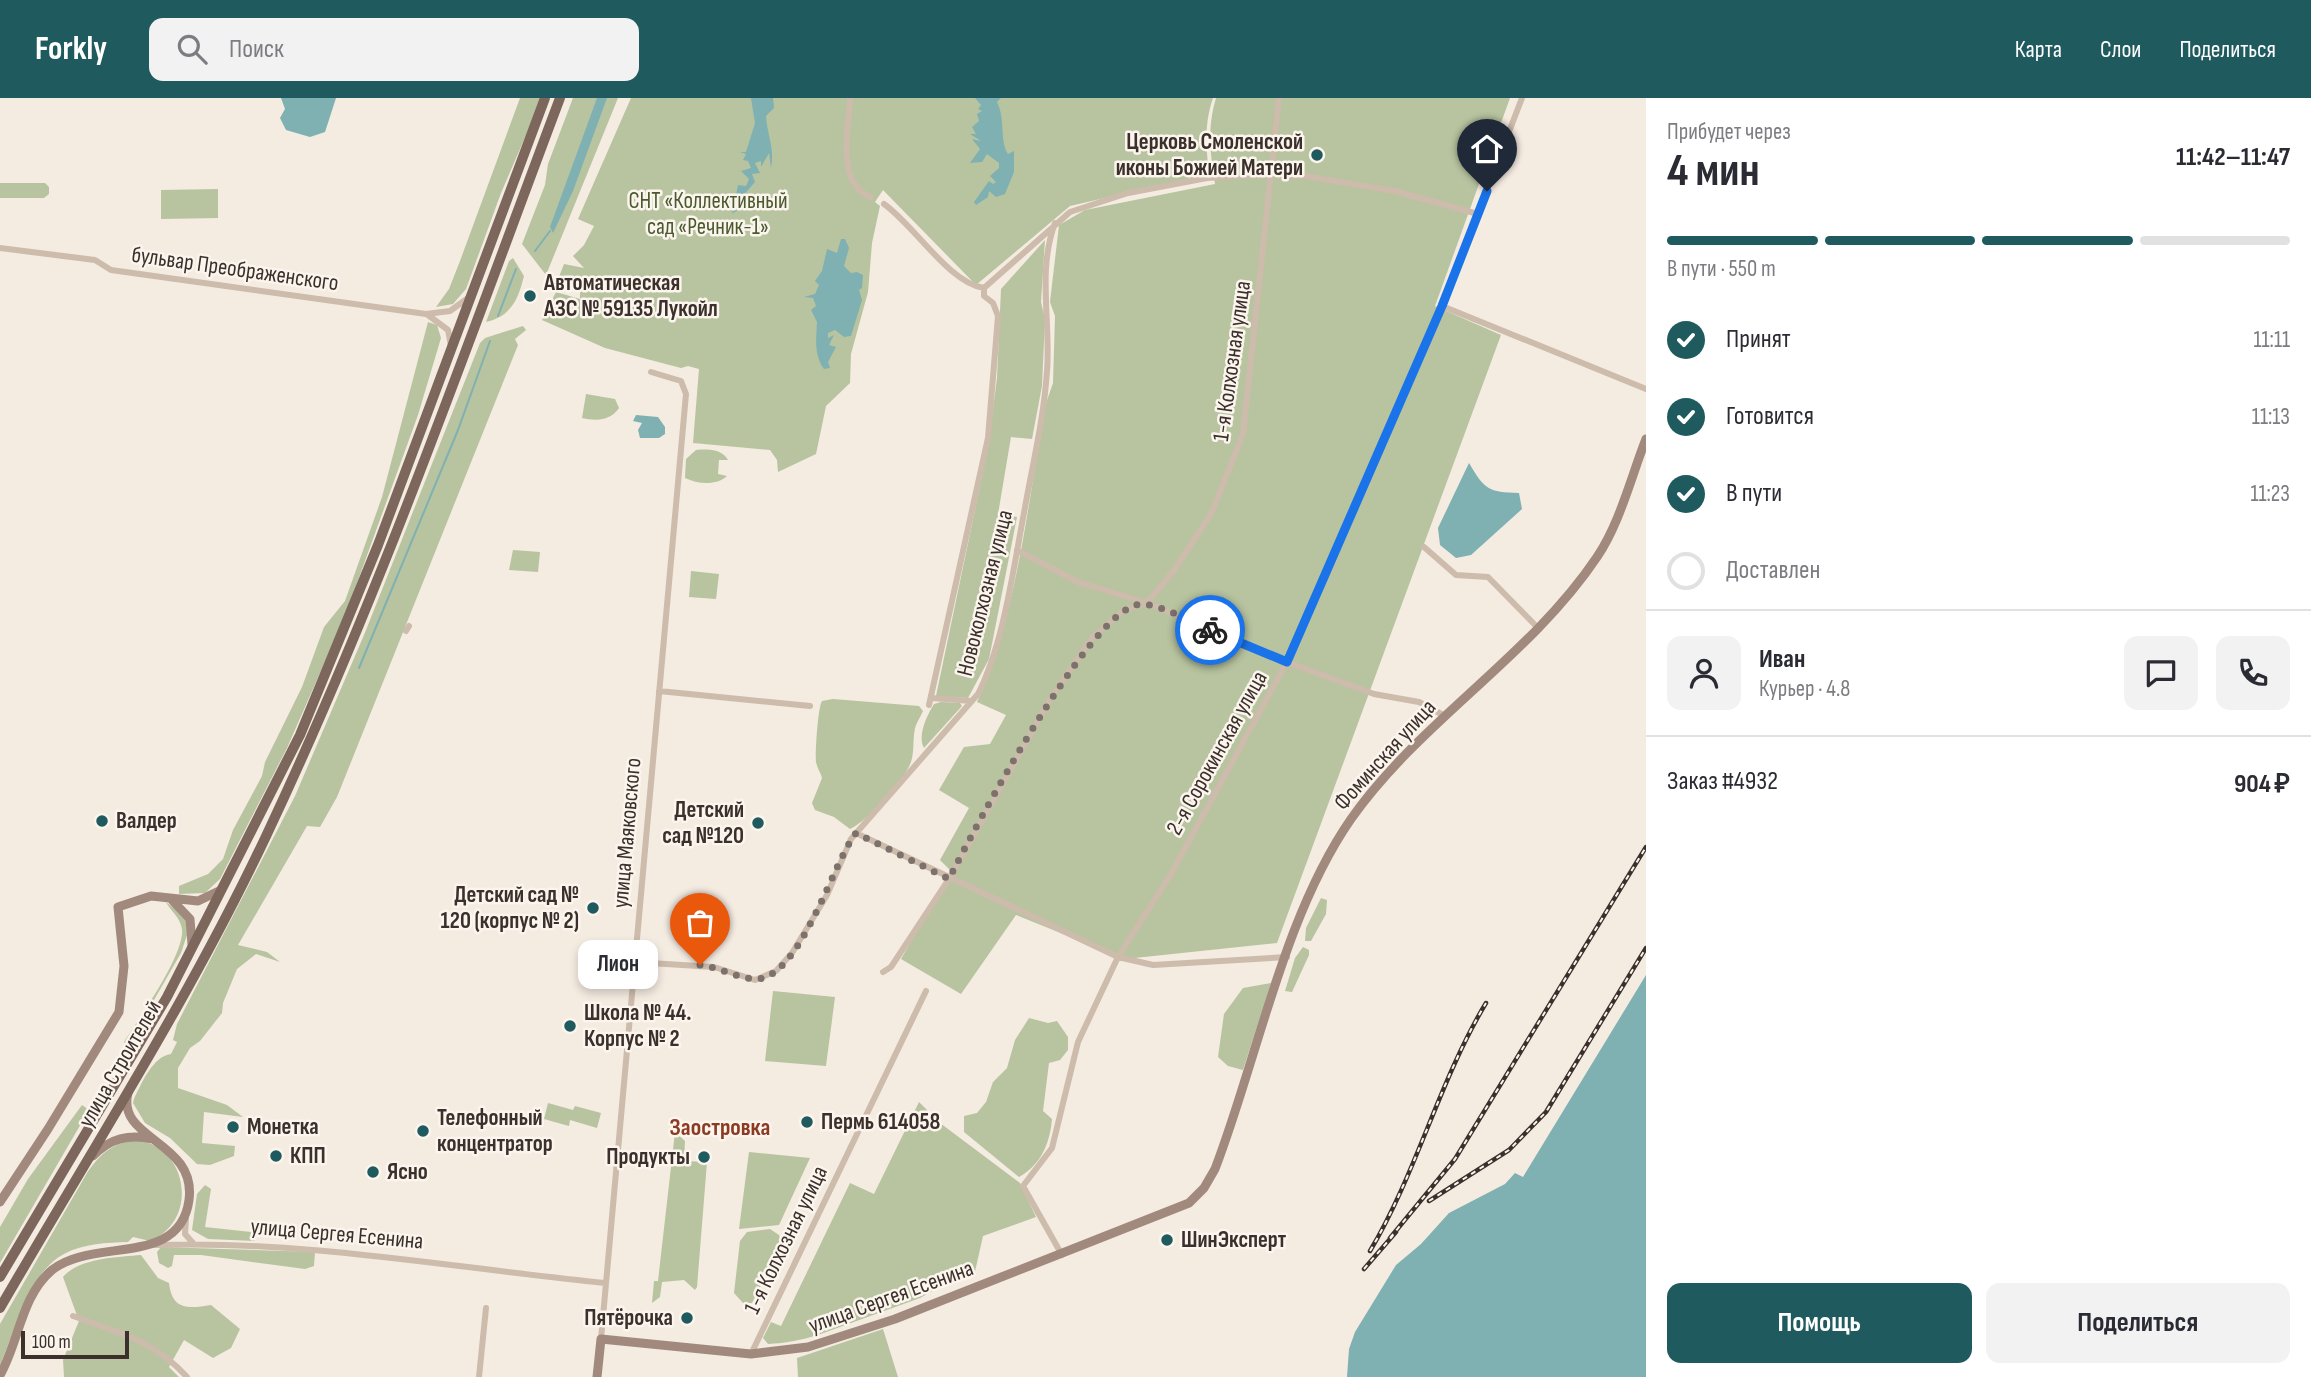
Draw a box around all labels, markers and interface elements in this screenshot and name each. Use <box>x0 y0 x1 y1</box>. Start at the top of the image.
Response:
search box <box>149 18 639 81</box>
text: Forkly <box>35 29 107 69</box>
icon: search <box>173 30 211 68</box>
text: Поиск <box>229 34 284 65</box>
text: Карта <box>2015 35 2062 64</box>
text: Слои <box>2100 35 2141 64</box>
text: Поделиться <box>2179 35 2276 64</box>
text: Прибудет через <box>1667 118 1791 146</box>
pin <box>1457 119 1517 191</box>
place label: Церковь Смоленской иконы Божией Матери <box>1116 128 1303 182</box>
icon: home <box>1468 130 1506 168</box>
text: 11:42–11:47 <box>2176 142 2290 173</box>
text: 4 мин <box>1667 144 1760 199</box>
marker: Церковь Смоленской иконы Божией Матери <box>1309 147 1325 163</box>
park label: СНТ «Коллективный сад «Речник-1» <box>628 187 788 241</box>
street label: бульвар Преображенского <box>130 241 340 297</box>
text: В пути · 550 m <box>1667 255 1776 283</box>
place label: Автоматическая АЗС № 59135 Лукойл <box>543 269 718 323</box>
street label: 1-я Колхозная улица <box>1207 279 1257 443</box>
marker: Автоматическая АЗС № 59135 Лукойл <box>522 288 538 304</box>
icon: check <box>1667 321 1705 359</box>
text: Принят <box>1726 324 1791 355</box>
text: 11:11 <box>2253 326 2290 354</box>
icon: check <box>1667 398 1705 436</box>
text: Готовится <box>1726 401 1814 432</box>
text: 11:13 <box>2252 403 2290 431</box>
icon: check <box>1667 475 1705 513</box>
text: В пути <box>1726 478 1782 509</box>
text: 11:23 <box>2250 480 2290 508</box>
street label: Новоколхозная улица <box>951 507 1019 679</box>
text: Доставлен <box>1726 555 1820 586</box>
courier <box>1175 595 1245 665</box>
icon: bike <box>1191 611 1229 649</box>
button: person <box>1667 636 1741 710</box>
button: chat <box>2124 636 2198 710</box>
button: phone <box>2216 636 2290 710</box>
text: Иван <box>1759 644 1805 675</box>
street label: 2-я Сорокинская улица <box>1160 666 1274 840</box>
text: Курьер · 4.8 <box>1759 675 1850 703</box>
street label: Фоминская улица <box>1328 694 1442 816</box>
street label: улица Маяковского <box>606 757 648 909</box>
text: Заказ #4932 <box>1667 766 1778 797</box>
text: 904 ₽ <box>2234 769 2290 800</box>
place label: Детский сад №120 <box>662 796 744 850</box>
place label: Валдер <box>116 807 177 835</box>
marker: Валдер <box>94 813 110 829</box>
marker: Детский сад №120 <box>750 815 766 831</box>
place label: Детский сад № 120 (корпус № 2) <box>441 881 579 935</box>
pin <box>670 893 730 965</box>
marker: Детский сад № 120 (корпус № 2) <box>585 900 601 916</box>
icon: bag <box>681 904 719 942</box>
callout: Лион <box>578 940 658 990</box>
text: Лион <box>597 950 639 978</box>
street label: улица Строителей <box>72 996 168 1132</box>
place label: Школа № 44. Корпус № 2 <box>584 999 691 1053</box>
marker: Школа № 44. Корпус № 2 <box>562 1018 578 1034</box>
place label: Телефонный концентратор <box>437 1104 553 1158</box>
place label: Пермь 614058 <box>821 1108 941 1136</box>
place label: Монетка <box>247 1113 319 1141</box>
district label: Заостровка <box>670 1113 770 1142</box>
marker: Пермь 614058 <box>799 1114 815 1130</box>
marker: Монетка <box>225 1119 241 1135</box>
marker: Телефонный концентратор <box>415 1123 431 1139</box>
place label: КПП <box>290 1142 326 1170</box>
place label: Продукты <box>606 1143 690 1171</box>
marker: КПП <box>268 1148 284 1164</box>
marker: Продукты <box>696 1149 712 1165</box>
place label: Ясно <box>387 1158 428 1186</box>
street label: 1-я Колхозная улица <box>738 1161 834 1319</box>
marker: Ясно <box>365 1164 381 1180</box>
street label: улица Сергея Есенина <box>250 1213 424 1255</box>
place label: ШинЭксперт <box>1181 1226 1287 1254</box>
marker: ШинЭксперт <box>1159 1232 1175 1248</box>
street label: улица Сергея Есенина <box>805 1254 977 1340</box>
button: Помощь <box>1667 1283 1972 1363</box>
button: Поделиться <box>1986 1283 2290 1363</box>
place label: Пятёрочка <box>584 1304 673 1332</box>
marker: Пятёрочка <box>679 1310 695 1326</box>
scale bar <box>21 1328 130 1360</box>
text: 100 m <box>32 1331 71 1354</box>

